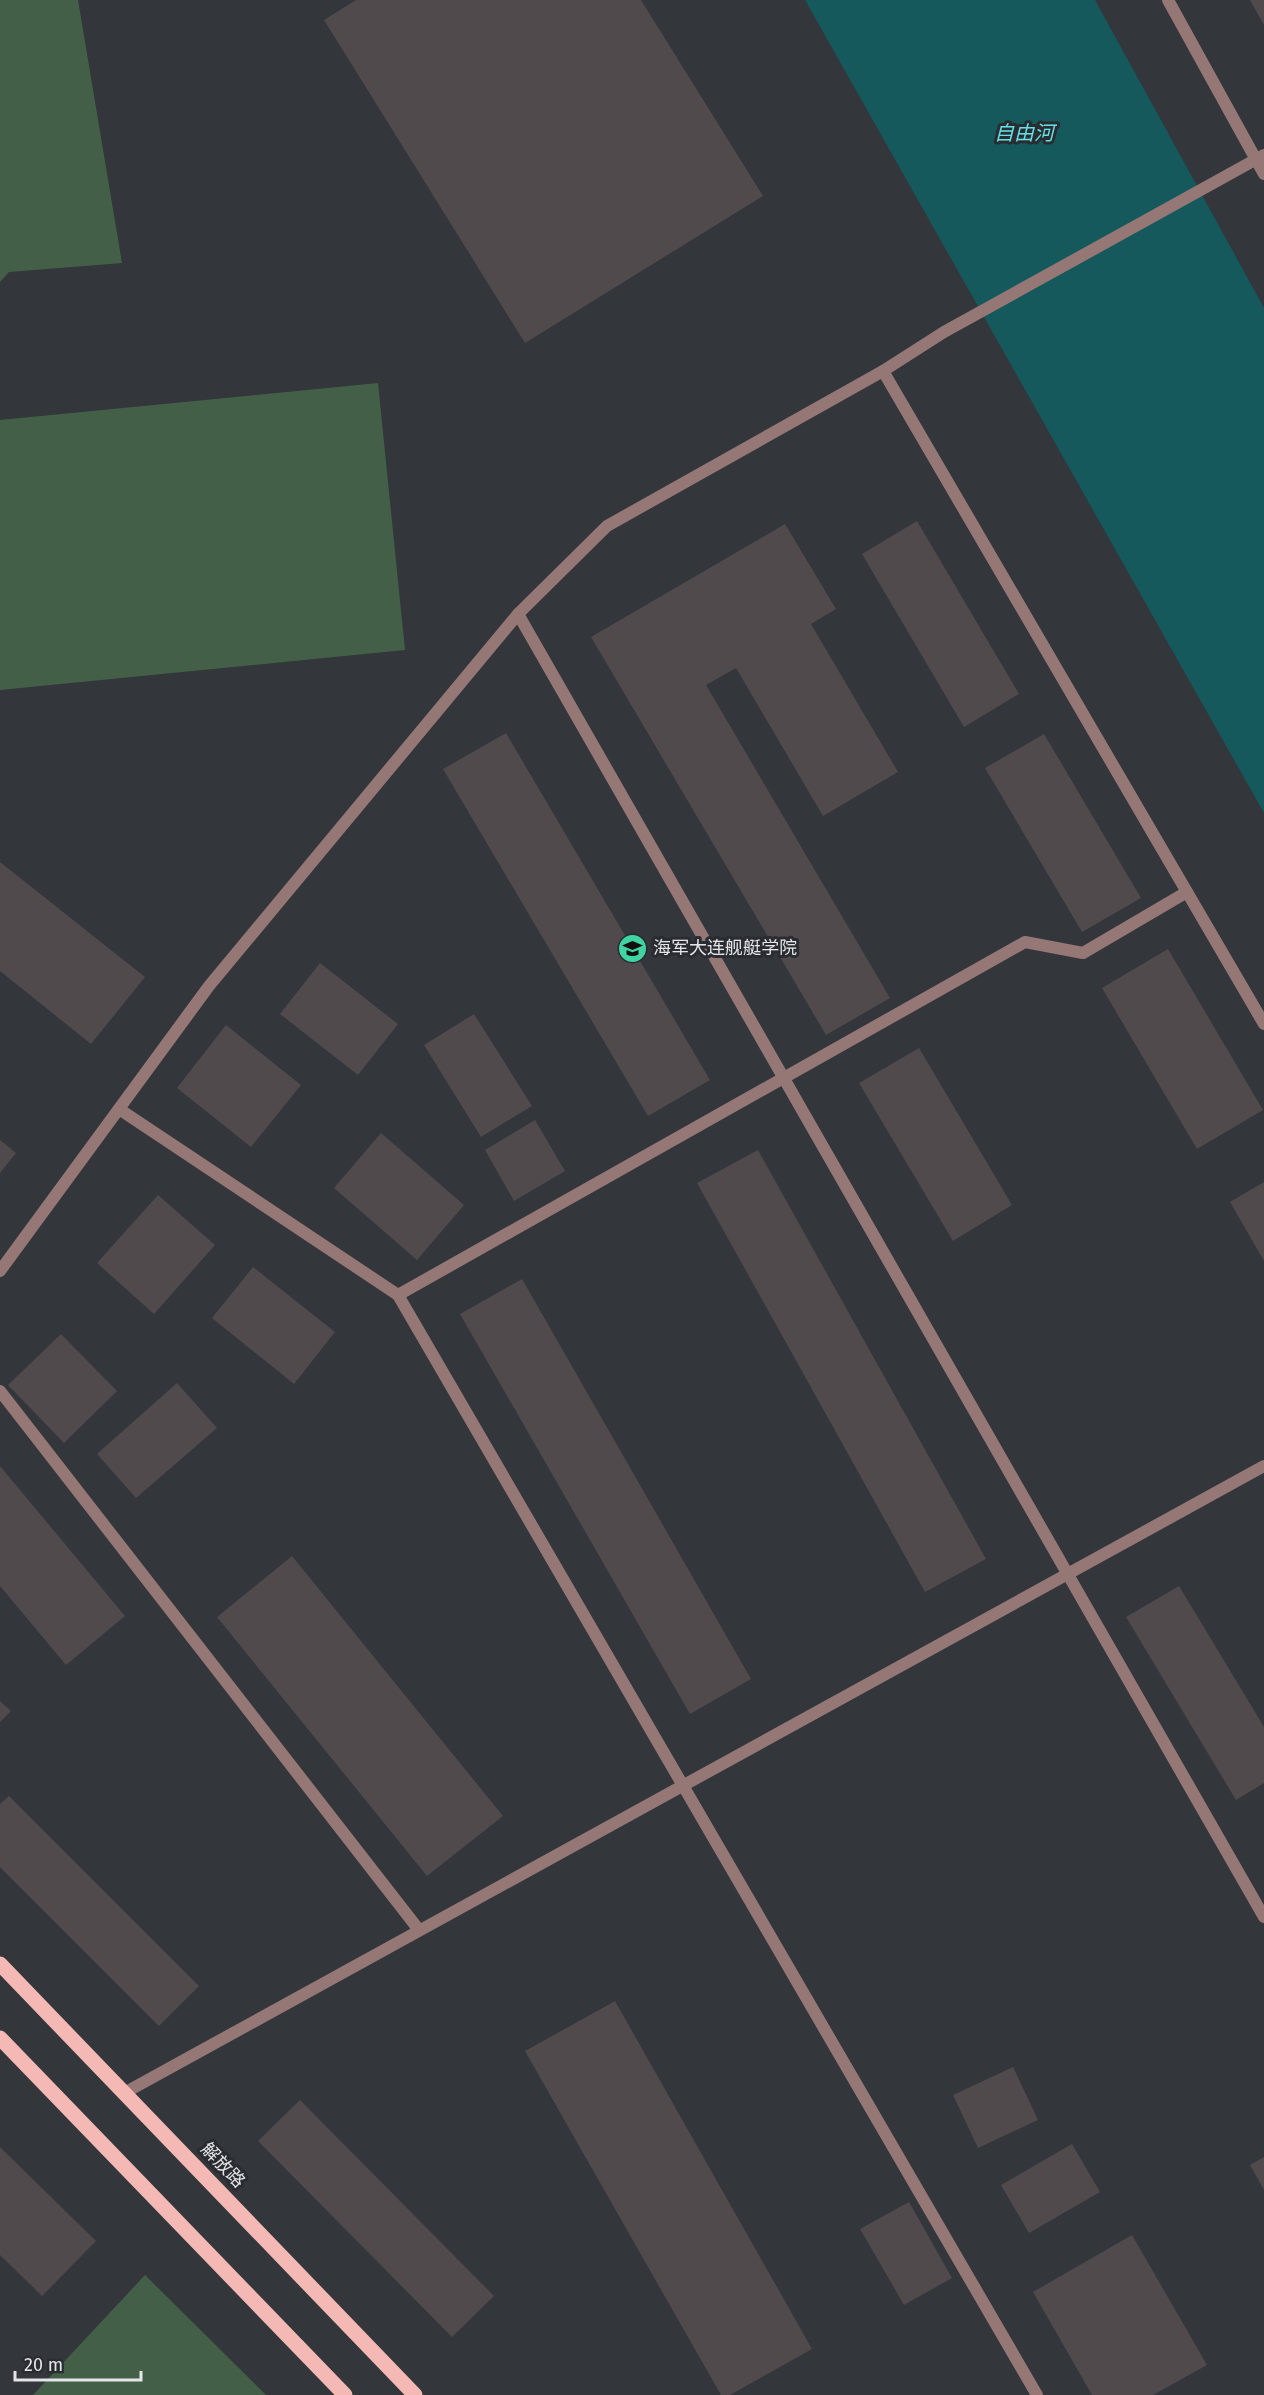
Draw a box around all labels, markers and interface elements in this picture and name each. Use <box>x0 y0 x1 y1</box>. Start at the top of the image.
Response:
water label: 自由河 <box>994 121 1058 145</box>
school or university icon: 海军大连舰艇学院 <box>616 932 648 964</box>
place label: 海军大连舰艇学院 <box>653 937 797 959</box>
street label: 解放路 <box>196 2138 250 2192</box>
scale bar <box>15 2344 141 2382</box>
text: 20 m <box>24 2354 63 2376</box>

